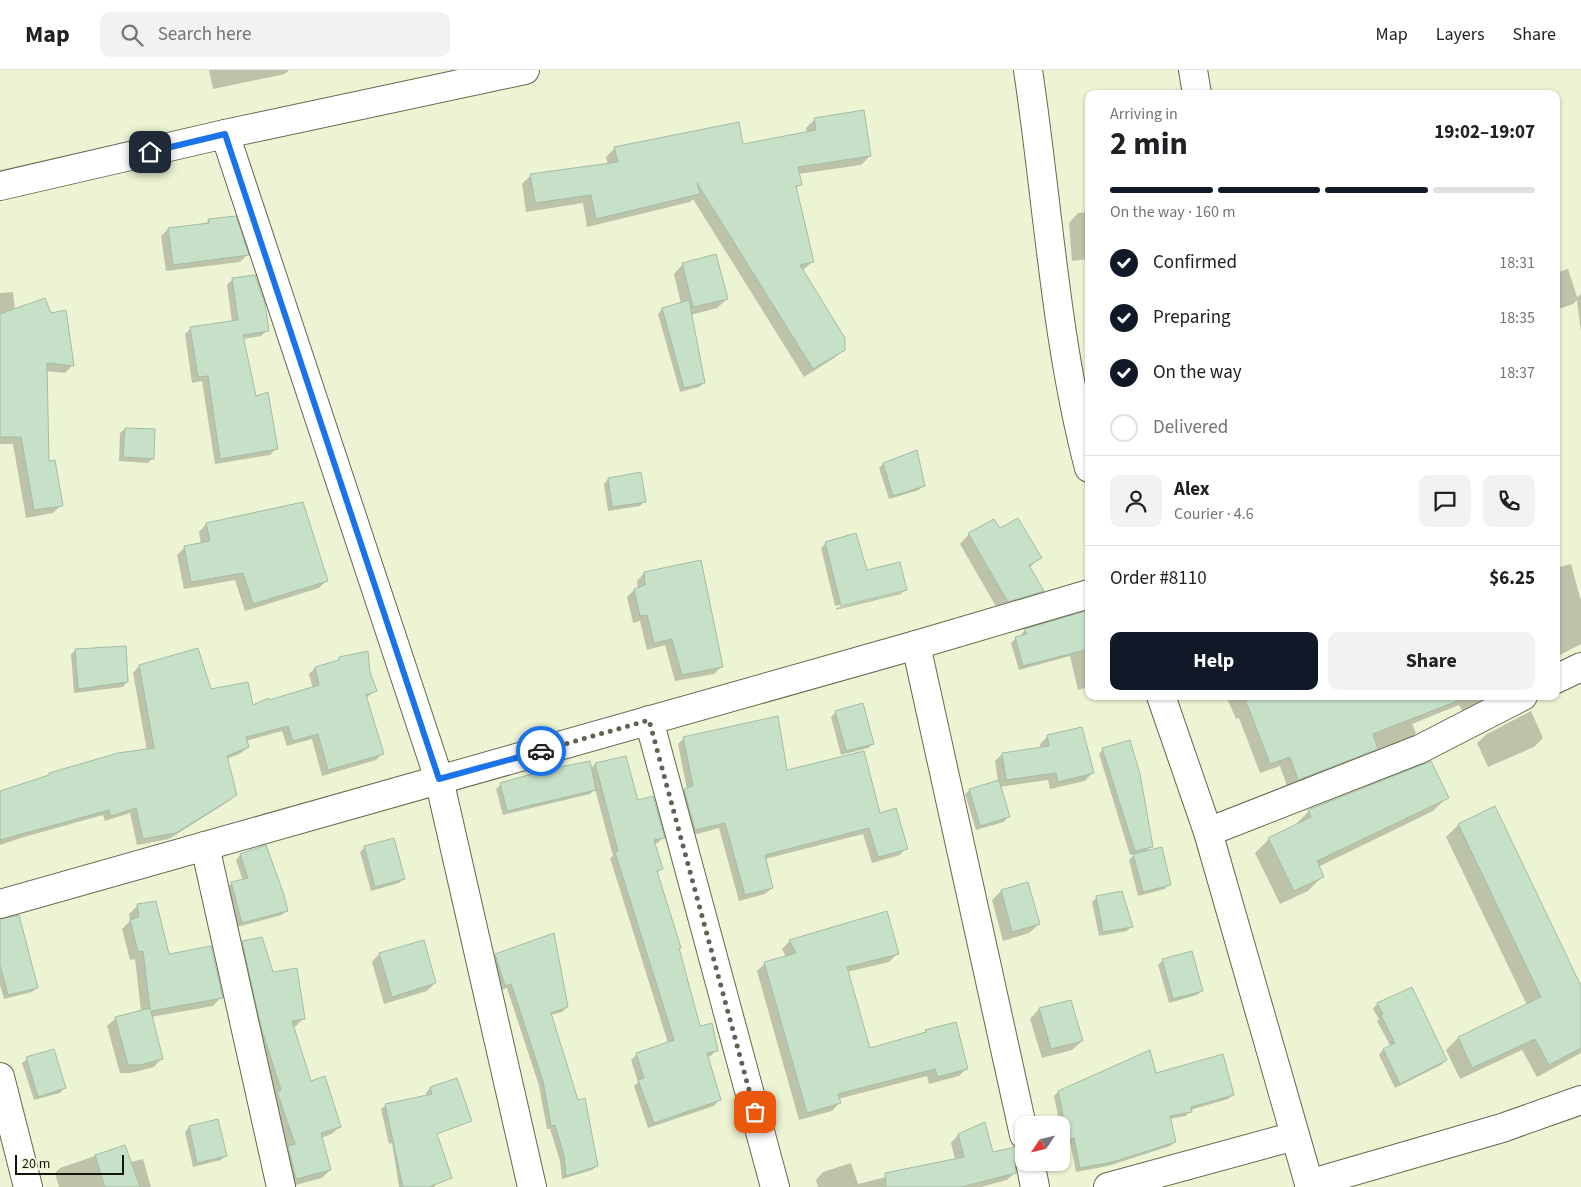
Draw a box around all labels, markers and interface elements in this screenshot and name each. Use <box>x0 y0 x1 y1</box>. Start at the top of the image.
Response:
search box <box>100 12 450 57</box>
text: Map <box>25 17 70 52</box>
icon: search <box>118 21 146 49</box>
text: Search here <box>158 21 251 48</box>
text: Map <box>1376 22 1408 47</box>
text: Layers <box>1436 22 1485 47</box>
text: Share <box>1513 22 1556 47</box>
text: Arriving in <box>1110 103 1178 125</box>
text: 19:02–19:07 <box>1434 119 1535 146</box>
text: 2 min <box>1110 121 1188 167</box>
pin <box>129 131 171 173</box>
icon: home <box>136 138 164 166</box>
text: On the way · 160 m <box>1110 201 1235 223</box>
icon: check <box>1110 249 1138 277</box>
text: Confirmed <box>1153 249 1237 276</box>
text: 18:31 <box>1499 252 1535 274</box>
icon: check <box>1110 304 1138 332</box>
text: Preparing <box>1153 304 1231 331</box>
text: 18:35 <box>1499 307 1535 329</box>
icon: check <box>1110 359 1138 387</box>
text: On the way <box>1153 359 1242 386</box>
text: 18:37 <box>1499 362 1535 384</box>
text: Delivered <box>1153 414 1228 441</box>
button: person <box>1110 475 1162 527</box>
button: chat <box>1419 475 1471 527</box>
button: phone <box>1483 475 1535 527</box>
text: Alex <box>1174 476 1210 503</box>
text: Courier · 4.6 <box>1174 503 1254 525</box>
text: Order #8110 <box>1110 565 1207 592</box>
text: $6.25 <box>1489 565 1535 592</box>
button: Help <box>1110 632 1318 690</box>
button: Share <box>1328 632 1535 690</box>
courier <box>516 726 566 776</box>
icon: car <box>527 737 555 765</box>
pin <box>734 1091 776 1133</box>
icon: bag <box>741 1098 769 1126</box>
north arrow <box>1015 1116 1070 1171</box>
map controls <box>1015 1116 1070 1171</box>
scale bar <box>15 1152 124 1175</box>
text: 20 m <box>22 1154 50 1174</box>

